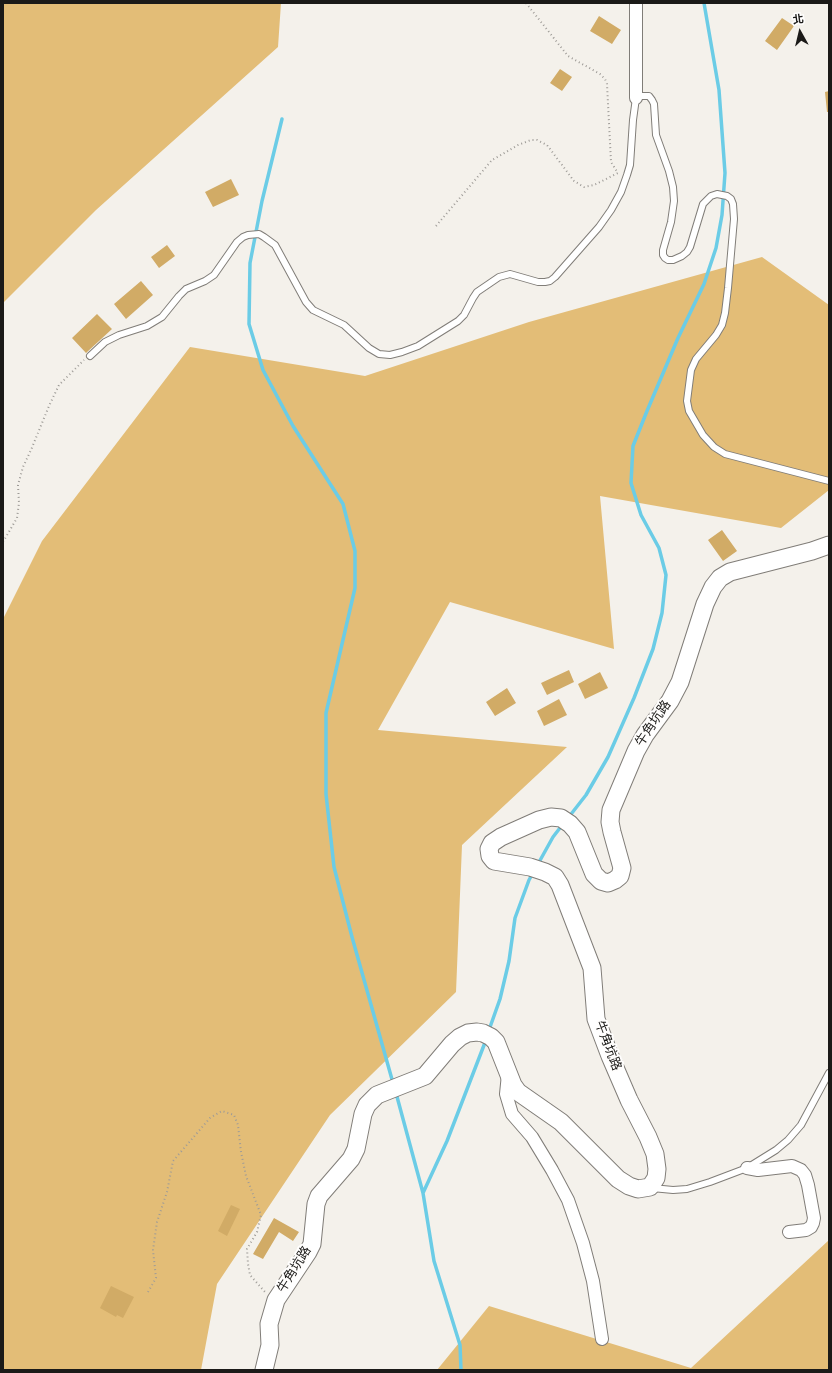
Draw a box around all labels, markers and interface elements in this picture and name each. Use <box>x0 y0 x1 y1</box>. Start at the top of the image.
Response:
text: 北 <box>792 11 805 28</box>
north arrow <box>780 12 820 52</box>
street label: 牛角坑路 <box>633 698 675 750</box>
street label: 牛角坑路 <box>590 1019 624 1073</box>
street label: 牛角坑路 <box>275 1244 315 1296</box>

